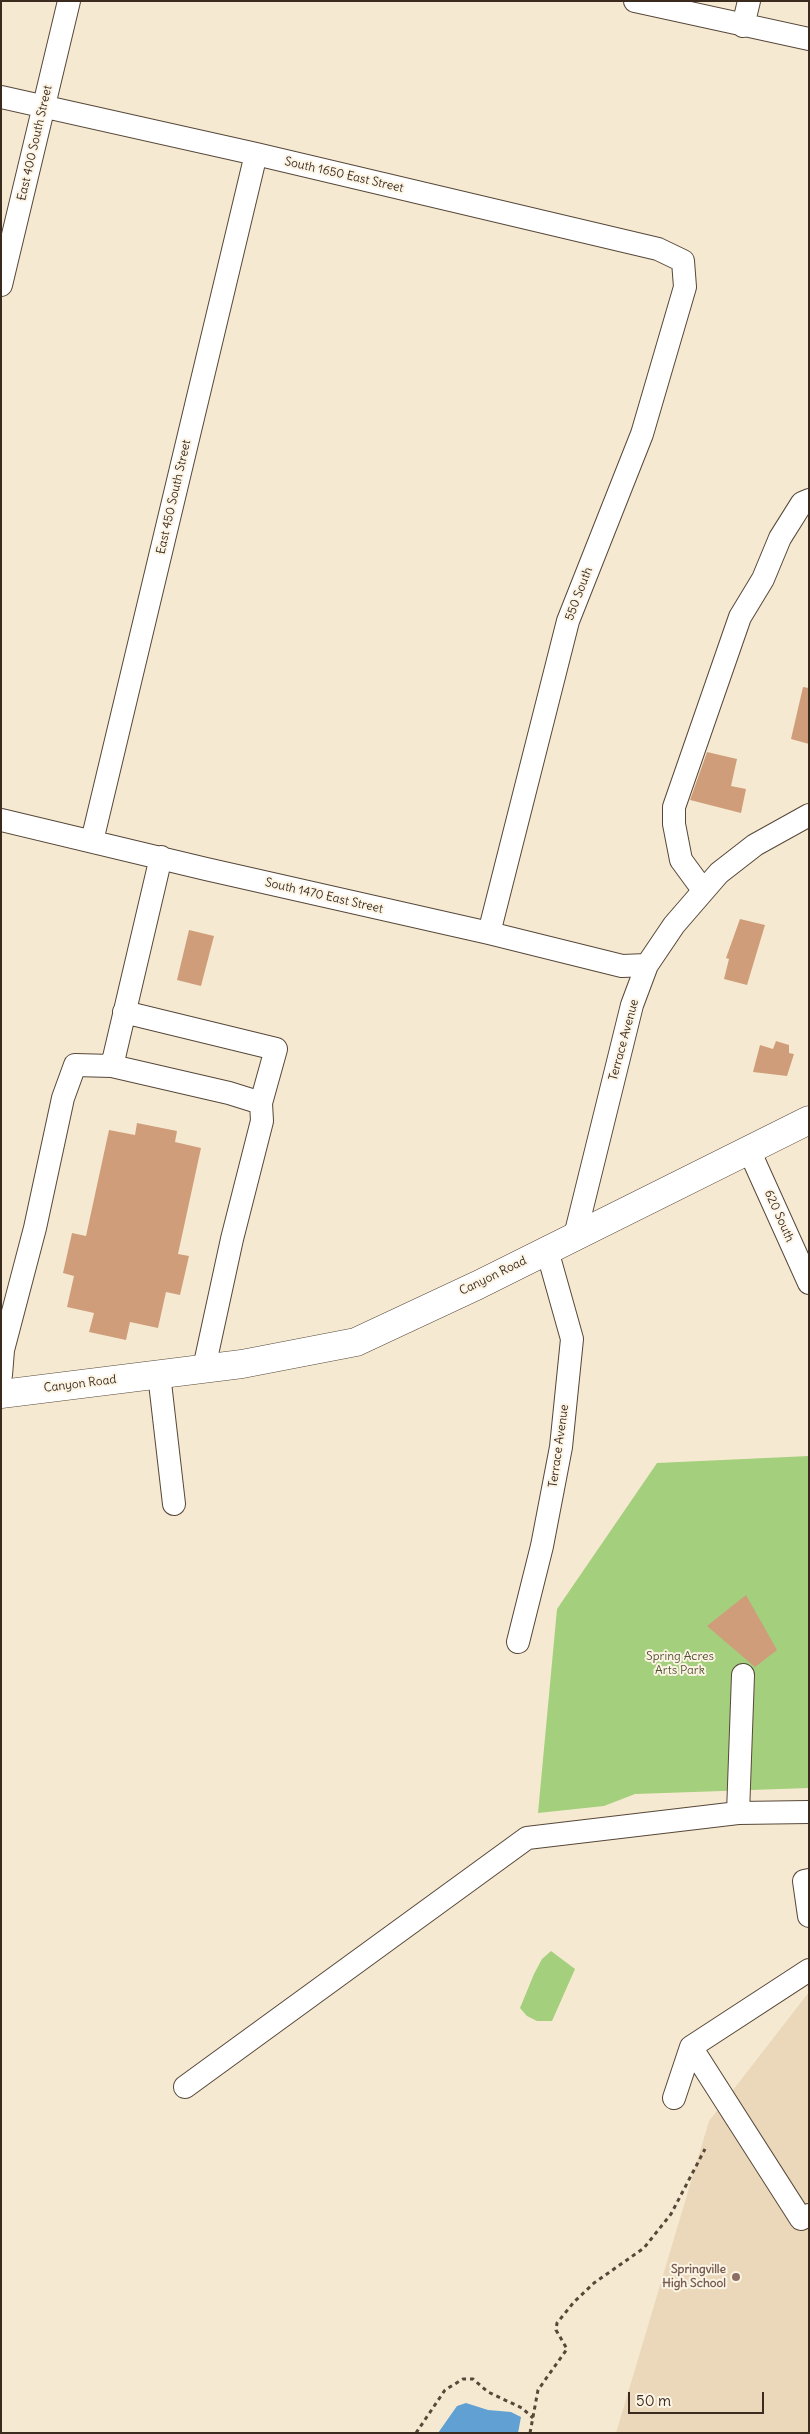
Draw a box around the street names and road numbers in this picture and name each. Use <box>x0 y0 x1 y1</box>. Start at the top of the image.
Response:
street label: East 400 South Street <box>15 84 55 202</box>
street label: South 1650 East Street <box>283 154 405 196</box>
street label: East 450 South Street <box>154 438 194 556</box>
street label: 550 South <box>562 565 596 623</box>
street label: South 1470 East Street <box>264 875 384 917</box>
street label: Terrace Avenue <box>606 998 642 1082</box>
street label: 620 South <box>761 1188 797 1244</box>
street label: Canyon Road <box>457 1254 529 1298</box>
street label: Canyon Road <box>43 1372 117 1396</box>
street label: Terrace Avenue <box>546 1404 572 1488</box>

